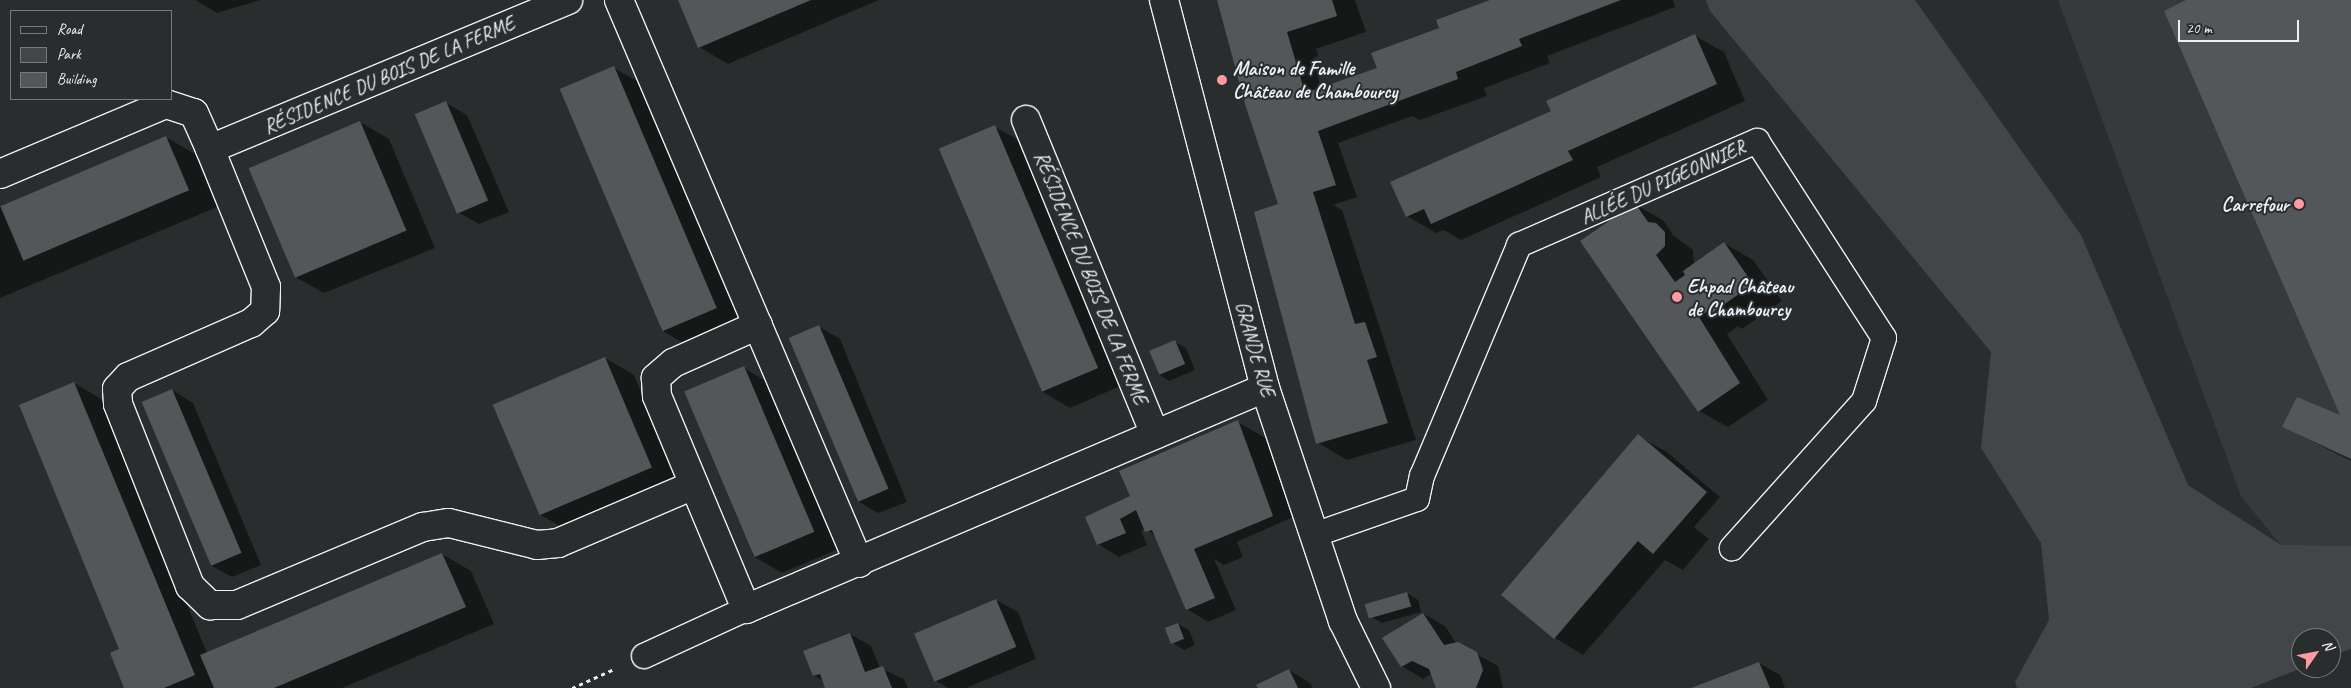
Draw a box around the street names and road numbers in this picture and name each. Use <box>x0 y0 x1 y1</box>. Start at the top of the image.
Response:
street label: RÉSIDENCE DU BOIS DE LA FERME <box>259 11 519 139</box>
street label: ALLÉE DU PIGEONNIER <box>1576 135 1750 229</box>
street label: RÉSIDENCE DU BOIS DE LA FERME <box>1029 148 1153 408</box>
street label: GRANDE RUE <box>1230 298 1280 400</box>

